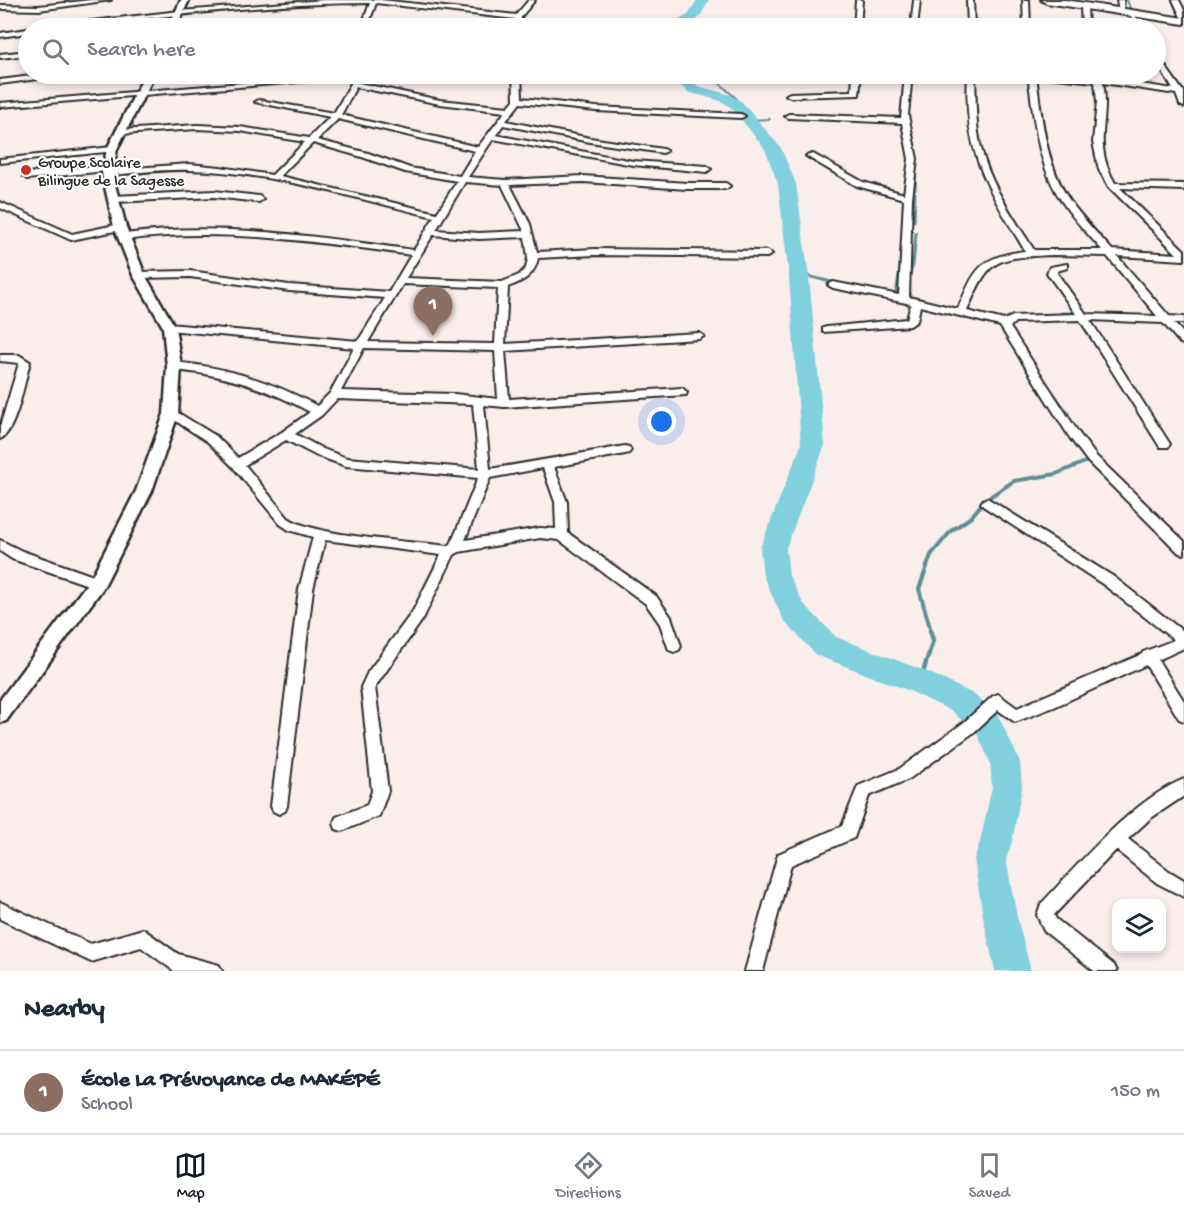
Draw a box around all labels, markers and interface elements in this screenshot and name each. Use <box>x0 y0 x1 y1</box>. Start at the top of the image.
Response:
search box <box>18 18 1166 84</box>
icon: search <box>39 35 72 68</box>
text: Search here <box>87 38 195 64</box>
place label: Groupe Scolaire Bilingue de la Sagesse <box>37 155 185 192</box>
marker: Groupe Scolaire Bilingue de la Sagesse <box>19 163 33 177</box>
pin: 1 <box>414 286 452 336</box>
your location <box>647 407 676 436</box>
map controls <box>1112 899 1166 953</box>
button: layers <box>1112 899 1166 953</box>
text: Nearby <box>24 995 105 1026</box>
text: École La Prévoyance de MAKÉPÉ <box>81 1068 380 1094</box>
text: 1 <box>39 1081 48 1104</box>
text: 150 m <box>1111 1081 1160 1104</box>
text: School <box>81 1094 133 1117</box>
tab: Map <box>174 1149 207 1204</box>
tab: Directions <box>555 1149 621 1204</box>
tab: Saved <box>969 1149 1010 1204</box>

